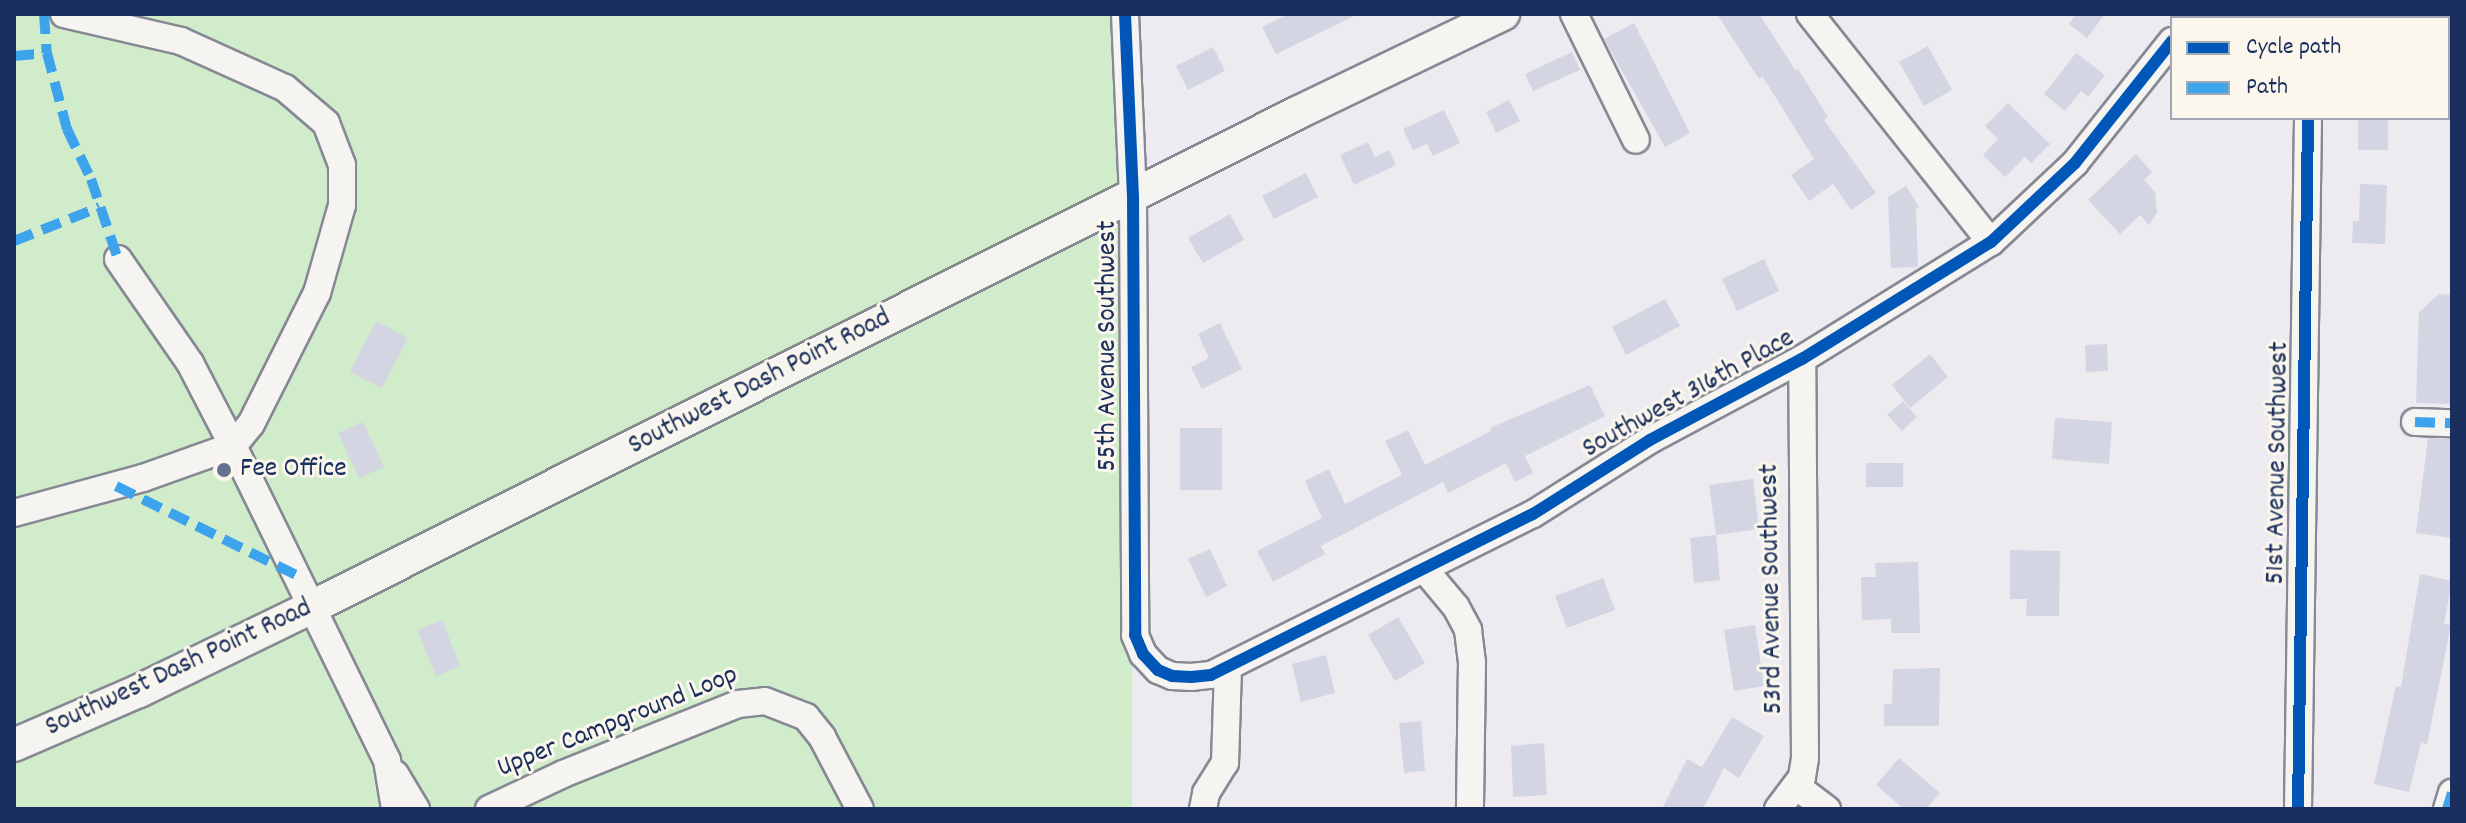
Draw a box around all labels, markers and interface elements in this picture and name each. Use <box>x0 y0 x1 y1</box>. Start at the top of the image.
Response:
legend <box>2170 16 2450 120</box>
text: Cycle path <box>2246 31 2341 65</box>
text: Path <box>2246 71 2288 105</box>
street label: 55th Avenue Southwest <box>1092 220 1126 472</box>
street label: Southwest Dash Point Road <box>623 302 897 464</box>
street label: Southwest 316th Place <box>1577 323 1801 467</box>
street label: 51st Avenue Southwest <box>2260 341 2298 585</box>
place label: Fee Office <box>240 453 346 487</box>
marker: Fee Office <box>215 461 233 479</box>
street label: 53rd Avenue Southwest <box>1754 463 1792 715</box>
street label: Southwest Dash Point Road <box>41 593 317 745</box>
street label: Upper Campground Loop <box>493 659 743 787</box>

